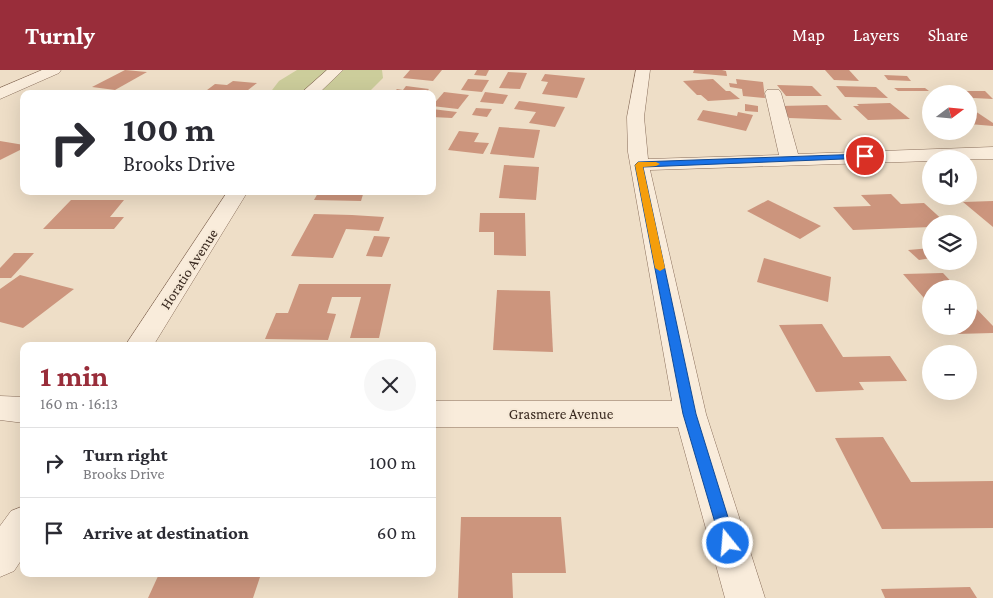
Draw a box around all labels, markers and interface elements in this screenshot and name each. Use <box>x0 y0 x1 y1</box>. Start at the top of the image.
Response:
text: Turnly <box>25 22 95 49</box>
text: Map <box>792 25 825 45</box>
text: Layers <box>853 25 900 45</box>
text: Share <box>928 25 968 45</box>
north arrow <box>922 85 978 140</box>
map controls <box>922 85 977 400</box>
icon: right <box>40 110 105 175</box>
text: 100 m <box>123 110 215 149</box>
pin <box>844 135 886 177</box>
icon: arrive <box>851 142 879 170</box>
button: sound <box>922 150 977 205</box>
text: Brooks Drive <box>123 151 235 176</box>
button: layers <box>922 215 977 270</box>
street label: Horatio Avenue <box>157 225 221 312</box>
button: + <box>922 280 977 335</box>
button: − <box>922 345 977 400</box>
text: 1 min <box>40 359 108 392</box>
button: close <box>364 359 416 411</box>
text: 160 m · 16:13 <box>40 395 118 412</box>
street label: Grasmere Avenue <box>509 406 614 422</box>
text: Turn right <box>83 444 168 465</box>
icon: right <box>40 449 68 477</box>
text: 100 m <box>369 452 416 473</box>
text: Brooks Drive <box>83 465 165 482</box>
position arrow <box>701 516 753 568</box>
icon: arrive <box>40 519 68 547</box>
text: Arrive at destination <box>83 522 249 543</box>
text: 60 m <box>377 522 416 543</box>

